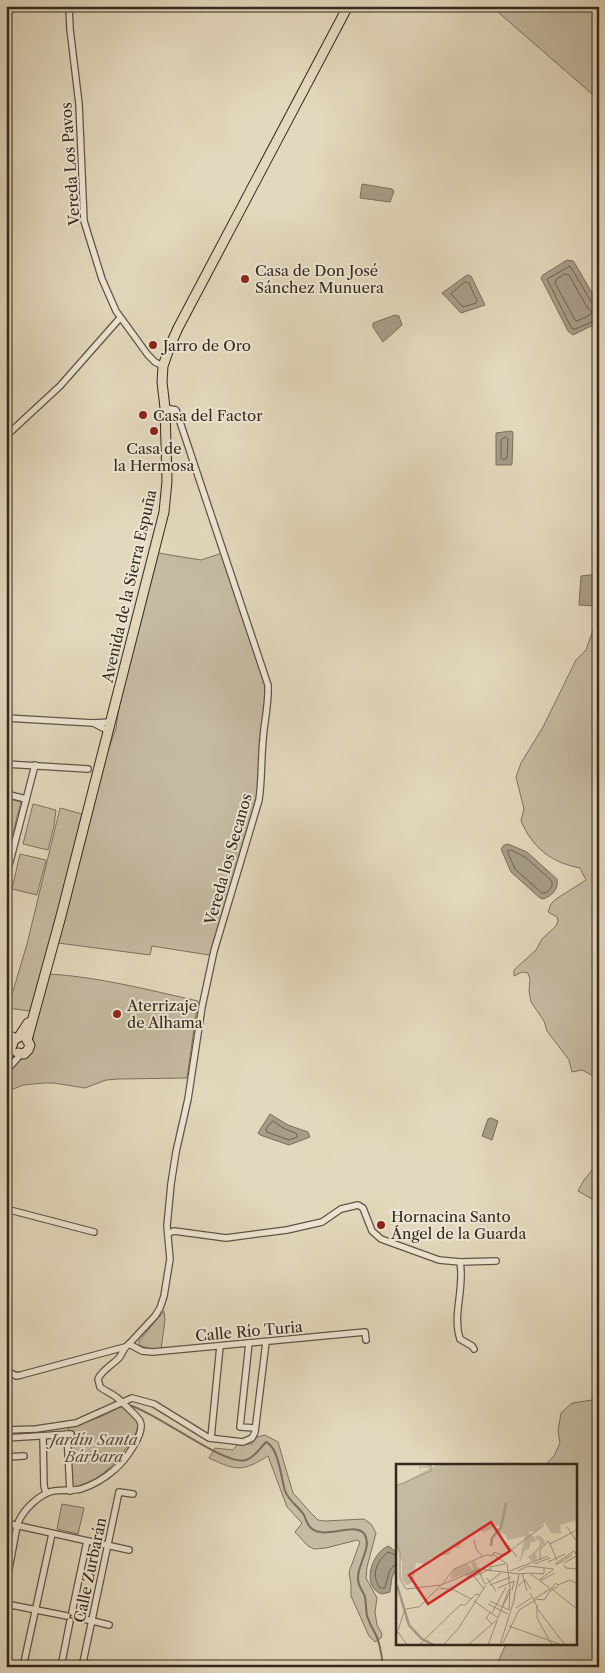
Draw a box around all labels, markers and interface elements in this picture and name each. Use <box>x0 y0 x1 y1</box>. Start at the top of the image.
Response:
street label: Vereda Los Pavos <box>56 102 84 227</box>
place label: Casa de Don José Sánchez Munuera <box>255 261 384 297</box>
marker: Casa de Don José Sánchez Munuera <box>239 273 251 285</box>
place label: Jarro de Oro <box>161 336 251 355</box>
marker: Jarro de Oro <box>147 339 159 351</box>
place label: Casa del Factor <box>153 406 263 425</box>
marker: Casa del Factor <box>137 409 149 421</box>
marker: Casa de la Hermosa <box>148 425 160 437</box>
place label: Casa de la Hermosa <box>113 439 195 475</box>
street label: Avenida de la Sierra Espuña <box>97 488 160 685</box>
street label: Vereda los Secanos <box>200 791 256 928</box>
place label: Aterrizaje de Alhama <box>126 996 203 1032</box>
marker: Aterrizaje de Alhama <box>111 1008 123 1020</box>
place label: Hornacina Santo Ángel de la Guarda <box>390 1207 526 1243</box>
marker: Hornacina Santo Ángel de la Guarda <box>375 1219 387 1231</box>
street label: Calle Río Turia <box>194 1317 304 1345</box>
park label: Jardín Santa Bárbara <box>46 1430 138 1466</box>
inset map <box>396 1464 578 1646</box>
street label: Calle Zurbarán <box>70 1515 111 1624</box>

